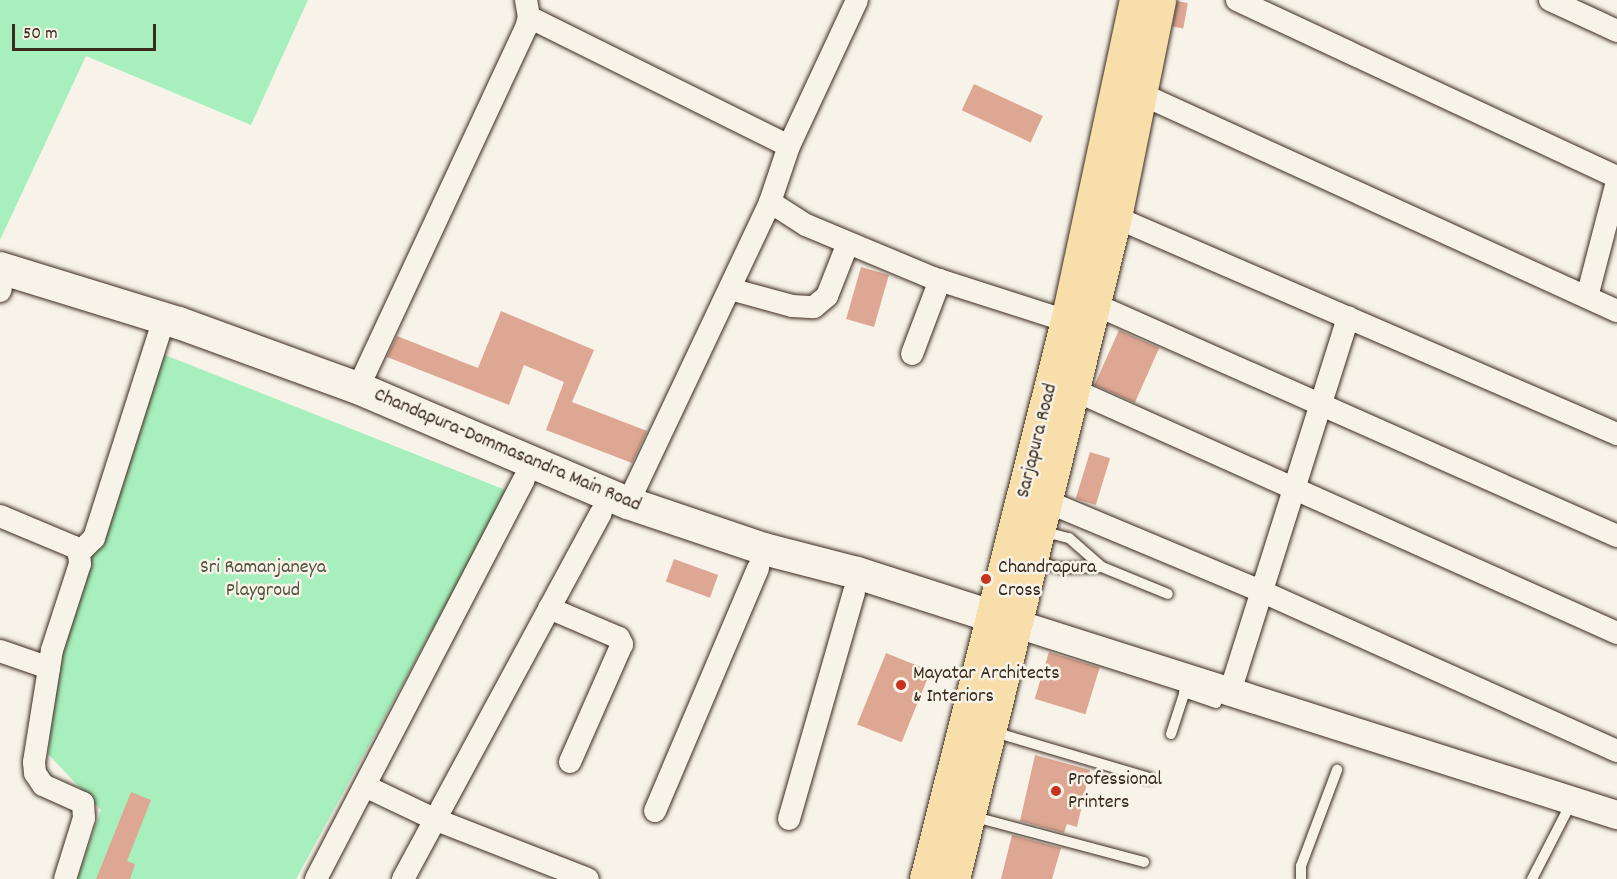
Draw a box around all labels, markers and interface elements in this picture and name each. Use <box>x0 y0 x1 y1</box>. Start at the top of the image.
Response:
scale bar <box>15 12 159 50</box>
text: 50 m <box>23 22 58 47</box>
street label: Sarjapura Road <box>1012 381 1064 501</box>
street label: Chandapura-Dommasandra Main Road <box>370 384 644 518</box>
place label: Chandrapura Cross <box>998 556 1096 603</box>
park label: Sri Ramanjaneya Playgroud <box>200 557 326 604</box>
marker: Chandrapura Cross <box>979 572 993 586</box>
place label: Mayatar Architects & Interiors <box>913 662 1060 709</box>
marker: Mayatar Architects & Interiors <box>894 678 908 692</box>
place label: Professional Printers <box>1068 768 1162 815</box>
marker: Professional Printers <box>1049 784 1063 798</box>

